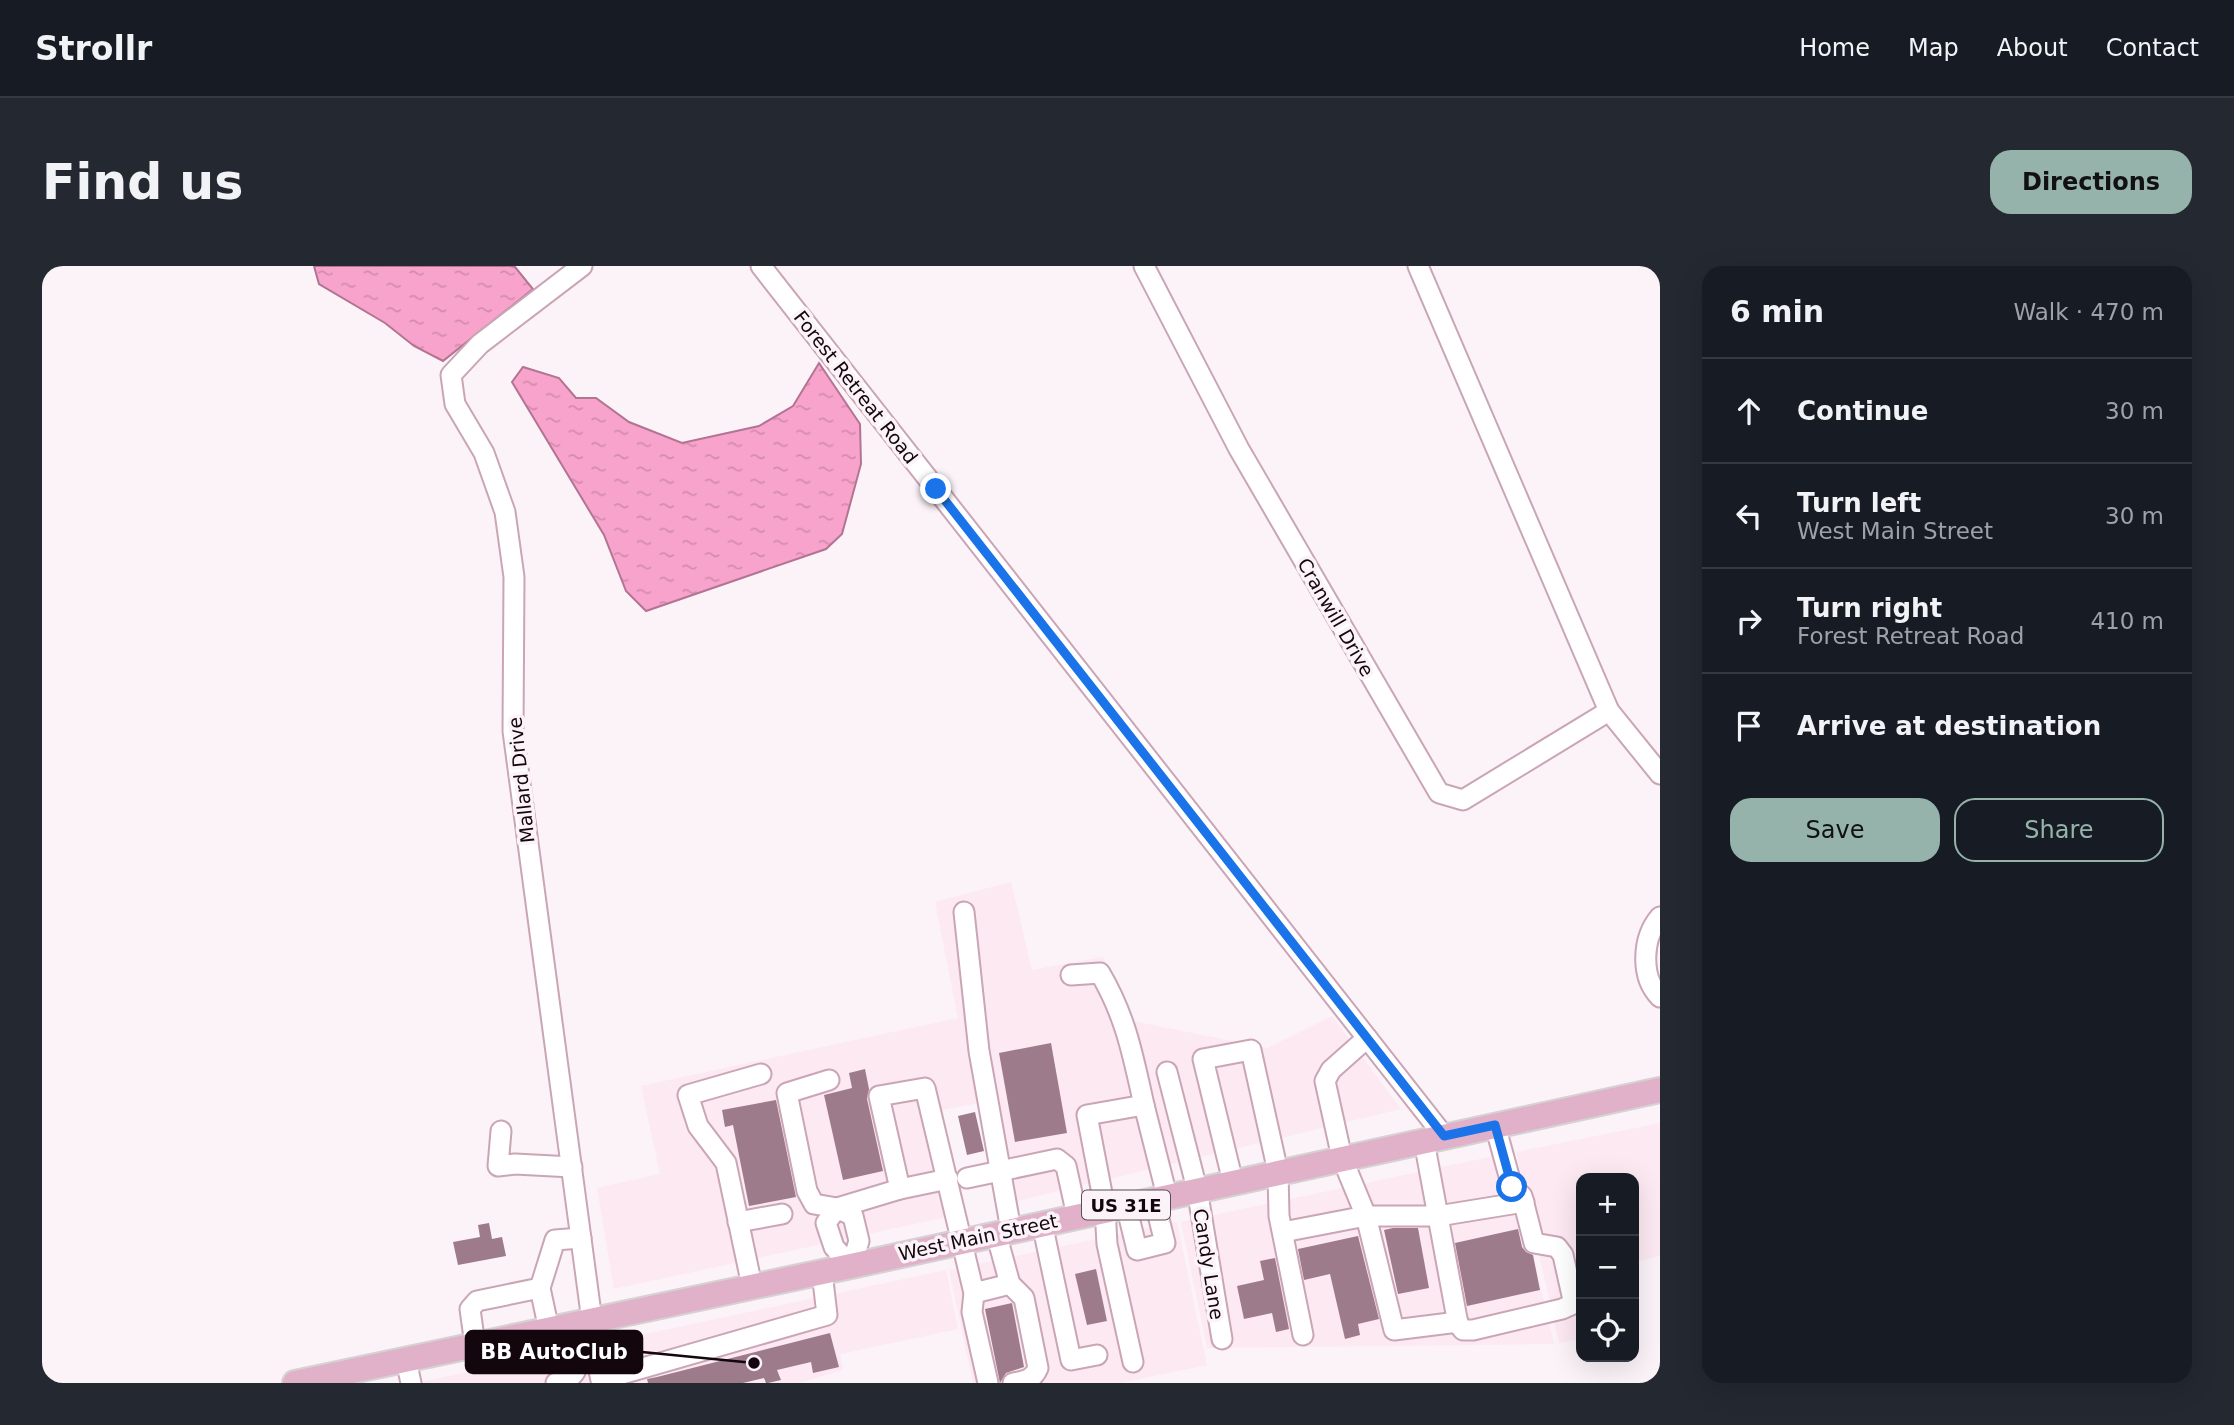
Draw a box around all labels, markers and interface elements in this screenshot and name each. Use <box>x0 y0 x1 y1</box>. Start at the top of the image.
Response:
text: Strollr <box>35 29 152 68</box>
text: Home <box>1799 34 1870 62</box>
text: Map <box>1908 34 1959 62</box>
text: About <box>1997 34 2068 62</box>
text: Contact <box>2106 34 2199 62</box>
button: Directions <box>1990 150 2192 214</box>
text: Find us <box>42 154 243 211</box>
text: 6 min <box>1730 294 1824 329</box>
text: Walk · 470 m <box>2013 299 2164 325</box>
street label: Forest Retreat Road <box>790 306 922 468</box>
icon: ahead <box>1730 392 1768 430</box>
text: Continue <box>1797 396 1928 426</box>
text: 30 m <box>2105 398 2164 424</box>
route end <box>920 473 951 504</box>
text: Turn left <box>1797 488 1921 518</box>
icon: left <box>1730 497 1768 535</box>
text: 30 m <box>2105 503 2164 529</box>
text: West Main Street <box>1797 518 1993 544</box>
street label: Cranwill Drive <box>1293 554 1379 680</box>
text: Turn right <box>1797 593 1942 623</box>
icon: right <box>1730 602 1768 640</box>
text: 410 m <box>2090 608 2164 634</box>
text: Forest Retreat Road <box>1797 623 2024 649</box>
icon: arrive <box>1730 707 1768 745</box>
text: Arrive at destination <box>1797 711 2101 741</box>
street label: Mallard Drive <box>503 716 539 844</box>
button: Save <box>1730 798 1940 862</box>
button: Share <box>1954 798 2164 862</box>
route start <box>1496 1171 1527 1202</box>
map controls <box>1576 1173 1639 1362</box>
button: + <box>1576 1173 1639 1236</box>
road number: US 31E <box>1082 1190 1170 1220</box>
street label: Candy Lane <box>1189 1207 1229 1321</box>
street label: West Main Street <box>897 1209 1059 1265</box>
button: − <box>1576 1236 1639 1299</box>
button: locate <box>1576 1299 1639 1362</box>
callout: BB AutoClub <box>466 1331 642 1373</box>
text: BB AutoClub <box>480 1340 628 1364</box>

